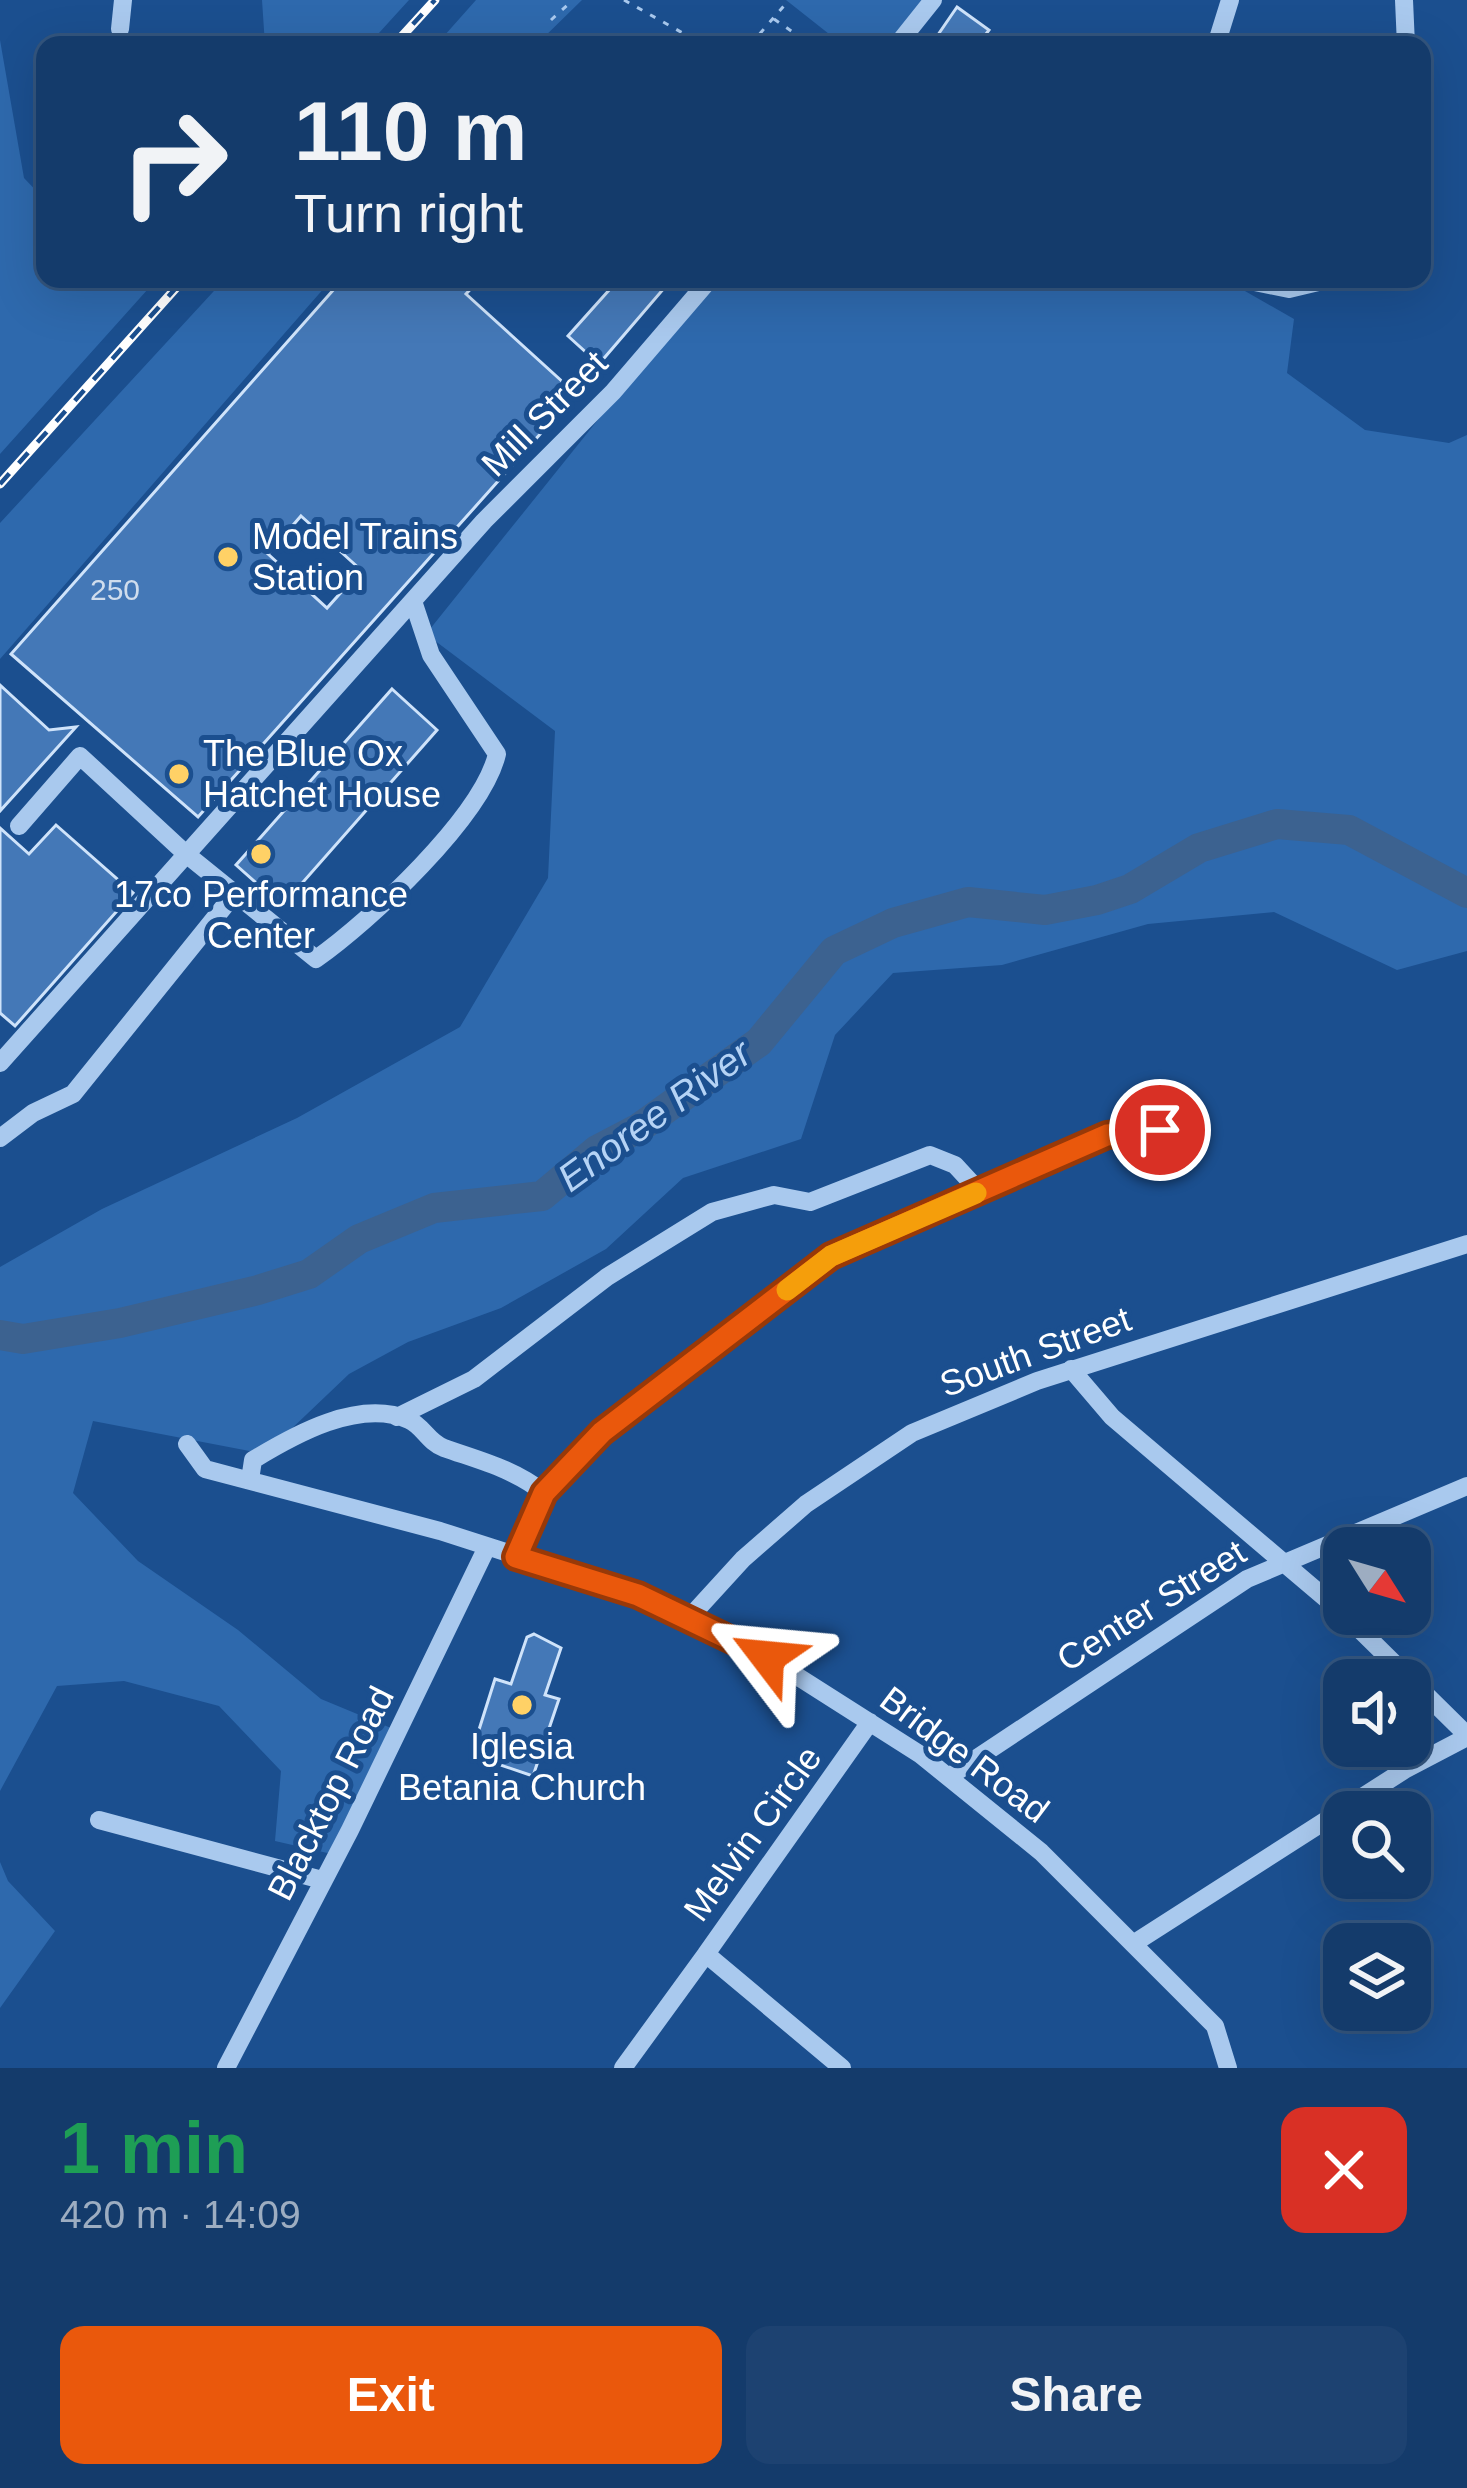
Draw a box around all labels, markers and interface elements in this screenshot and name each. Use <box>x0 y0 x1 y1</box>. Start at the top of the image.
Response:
icon: right <box>96 84 252 240</box>
text: 110 m <box>294 84 528 178</box>
text: Turn right <box>294 183 523 243</box>
street label: Mill Street <box>473 342 615 484</box>
place label: Model Trains Station <box>252 516 458 598</box>
marker: Model Trains Station <box>215 544 241 570</box>
house number: 250 <box>90 573 140 606</box>
place label: The Blue Ox Hatchet House <box>203 733 441 815</box>
marker: The Blue Ox Hatchet House <box>166 761 192 787</box>
marker: 17co Performance Center <box>248 841 274 867</box>
place label: 17co Performance Center <box>114 874 408 956</box>
water label: Enoree River <box>550 1030 761 1200</box>
pin <box>1109 1079 1211 1181</box>
icon: arrive <box>1127 1097 1193 1163</box>
street label: South Street <box>934 1298 1136 1405</box>
north arrow <box>1323 1527 1431 1635</box>
map controls <box>1323 1527 1431 2031</box>
street label: Center Street <box>1050 1531 1253 1680</box>
position arrow <box>704 1594 830 1720</box>
button: sound <box>1323 1659 1431 1767</box>
street label: Bridge Road <box>872 1678 1057 1831</box>
street label: Blacktop Road <box>259 1680 402 1907</box>
marker: Iglesia Betania Church <box>509 1692 535 1718</box>
place label: Iglesia Betania Church <box>398 1726 646 1808</box>
street label: Melvin Circle <box>675 1738 830 1929</box>
button: search <box>1323 1791 1431 1899</box>
button: layers <box>1323 1923 1431 2031</box>
button: close <box>1281 2107 1407 2233</box>
text: 1 min <box>60 2108 248 2188</box>
text: 420 m · 14:09 <box>60 2193 301 2236</box>
button: Exit <box>60 2326 722 2464</box>
button: Share <box>746 2326 1407 2464</box>

